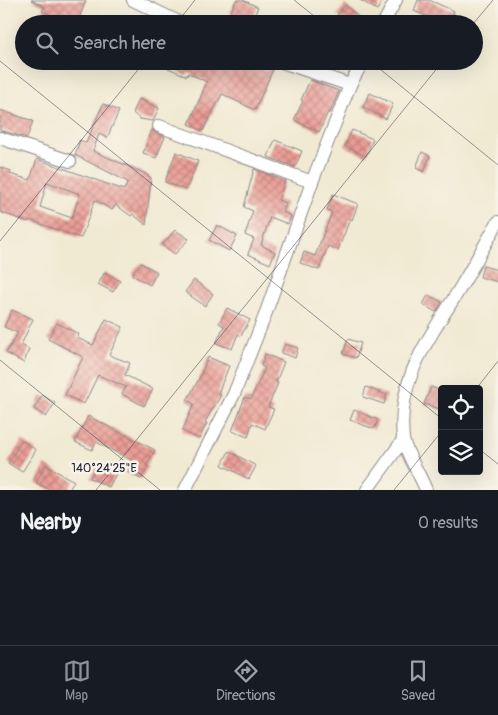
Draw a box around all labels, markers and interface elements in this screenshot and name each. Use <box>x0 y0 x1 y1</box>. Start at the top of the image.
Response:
search box <box>15 15 483 70</box>
icon: search <box>33 29 61 57</box>
text: Search here <box>73 31 166 55</box>
map controls <box>438 385 483 475</box>
button: locate <box>438 385 483 430</box>
button: layers <box>438 430 483 475</box>
text: 140°24'25"E <box>71 461 137 476</box>
text: Nearby <box>20 509 81 536</box>
text: 0 results <box>418 513 478 533</box>
tab: Map <box>63 657 91 704</box>
tab: Directions <box>216 657 275 704</box>
tab: Saved <box>401 657 435 704</box>

